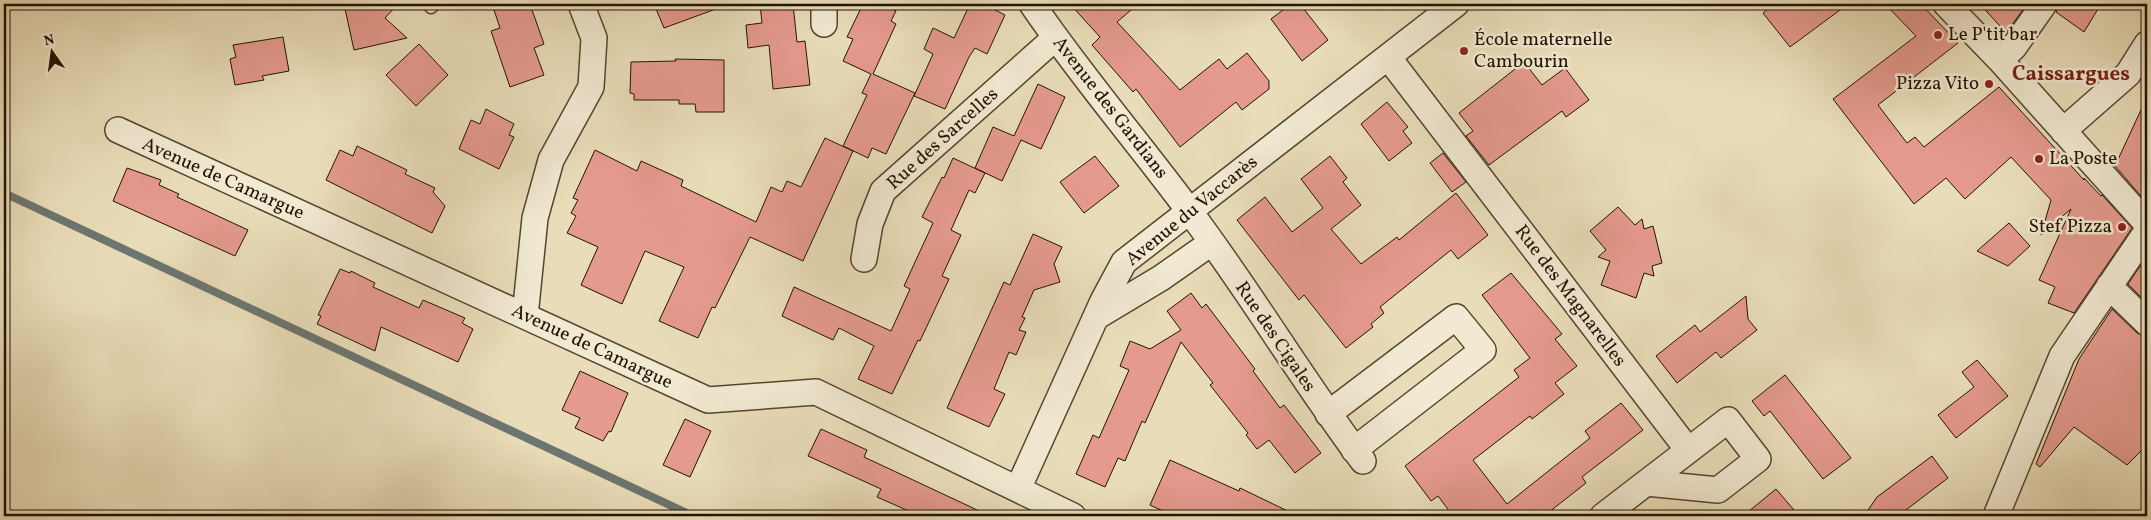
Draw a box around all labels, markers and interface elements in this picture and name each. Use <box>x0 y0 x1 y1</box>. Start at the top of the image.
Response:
place label: Le P'tit bar <box>1948 22 2037 48</box>
place label: École maternelle Cambourin <box>1474 27 1612 75</box>
north arrow <box>28 28 78 78</box>
marker: Le P'tit bar <box>1932 29 1944 41</box>
text: N <box>42 30 56 51</box>
street label: Avenue des Gardians <box>1046 31 1174 185</box>
marker: École maternelle Cambourin <box>1458 45 1470 57</box>
district label: Caissargues <box>2012 60 2130 89</box>
place label: Pizza Vito <box>1896 71 1979 97</box>
marker: Pizza Vito <box>1983 78 1995 90</box>
street label: Rue des Sarcelles <box>882 82 1004 196</box>
street label: Avenue de Camargue <box>138 132 308 226</box>
place label: La Poste <box>2049 146 2117 172</box>
street label: Avenue du Vaccarès <box>1120 150 1264 272</box>
marker: La Poste <box>2033 153 2045 165</box>
place label: Stef Pizza <box>2029 214 2112 240</box>
street label: Rue des Magnarelles <box>1508 220 1632 372</box>
marker: Stef Pizza <box>2116 221 2128 233</box>
street label: Rue des Cigales <box>1228 277 1322 397</box>
street label: Avenue de Camargue <box>507 298 677 396</box>

